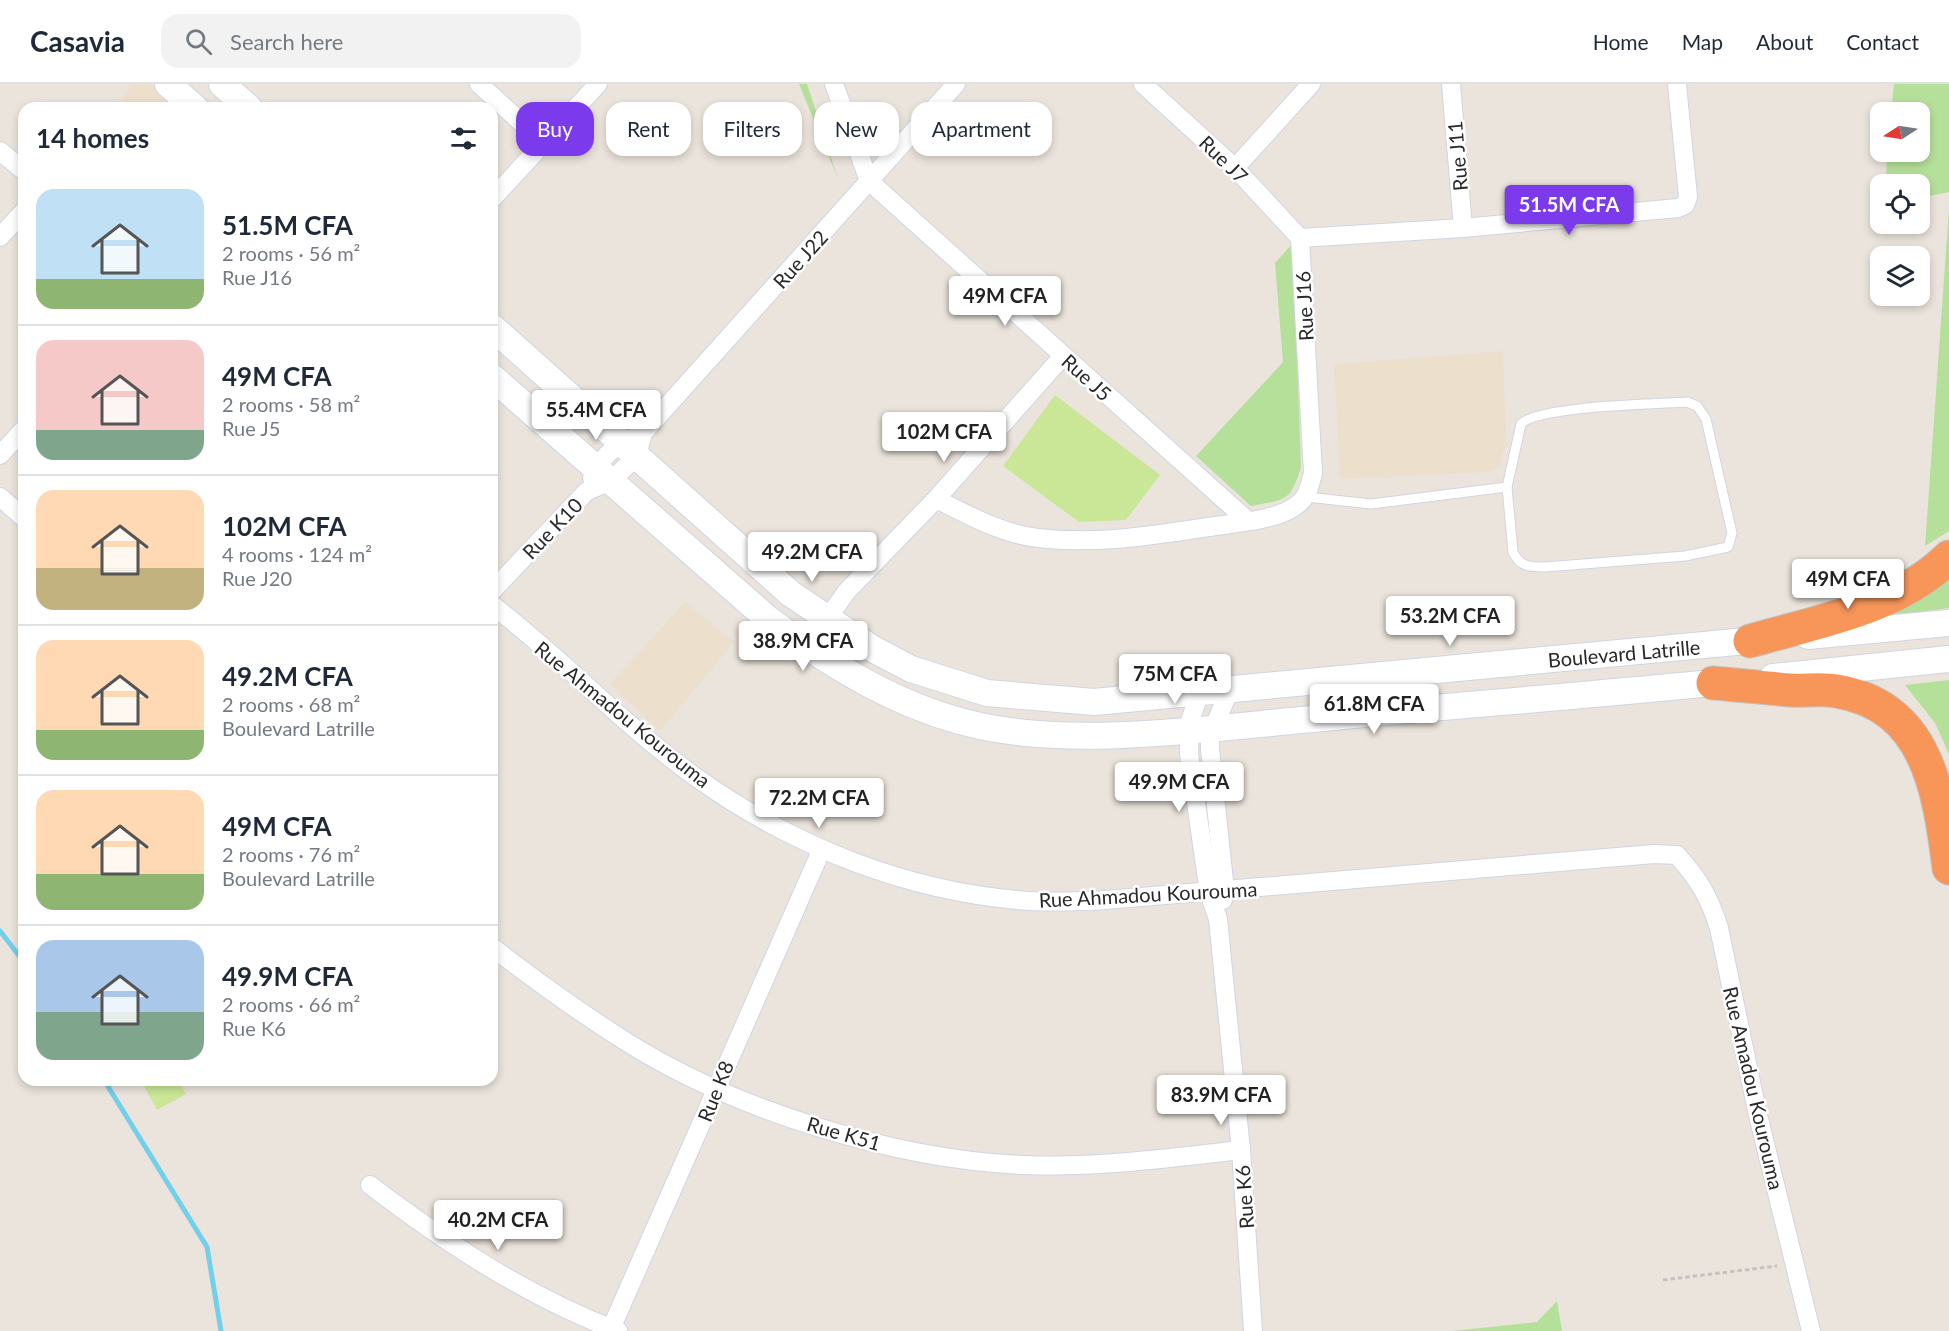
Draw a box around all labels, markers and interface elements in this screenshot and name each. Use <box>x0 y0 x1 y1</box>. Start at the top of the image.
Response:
search box <box>161 14 581 68</box>
text: Casavia <box>30 24 125 58</box>
icon: search <box>182 25 215 58</box>
text: Search here <box>230 28 344 55</box>
text: Home <box>1593 29 1649 54</box>
text: Map <box>1682 29 1723 54</box>
text: About <box>1756 29 1813 54</box>
text: Contact <box>1846 29 1919 54</box>
chip: Buy <box>516 102 594 156</box>
chip: Rent <box>606 102 691 156</box>
chip: Filters <box>703 102 802 156</box>
chip: New <box>814 102 899 156</box>
chip: Apartment <box>911 102 1052 156</box>
north arrow <box>1870 102 1930 162</box>
map controls <box>1870 102 1930 306</box>
street label: Rue J11 <box>1442 120 1472 192</box>
text: 14 homes <box>36 122 149 154</box>
icon: filters <box>447 122 480 155</box>
street label: Rue J7 <box>1195 130 1253 188</box>
button: locate <box>1870 174 1930 234</box>
pin: 51.5M CFA <box>1500 185 1638 236</box>
text: 51.5M CFA <box>1519 192 1619 216</box>
text: 51.5M CFA <box>222 209 353 241</box>
icon: home <box>84 213 156 285</box>
street label: Rue J22 <box>768 225 832 293</box>
text: 2 rooms · 56 m² <box>222 241 360 265</box>
button: layers <box>1870 246 1930 306</box>
text: Rue J16 <box>222 265 292 289</box>
street label: Rue J16 <box>1290 270 1318 342</box>
pin: 49M CFA <box>950 276 1060 327</box>
text: 49M CFA <box>963 283 1047 307</box>
street label: Rue J5 <box>1057 349 1117 405</box>
text: 49M CFA <box>222 360 331 392</box>
icon: home <box>84 364 156 436</box>
pin: 55.4M CFA <box>527 390 665 441</box>
text: 2 rooms · 58 m² <box>222 392 360 416</box>
text: 55.4M CFA <box>546 397 646 421</box>
pin: 102M CFA <box>882 412 1006 463</box>
text: Rue J5 <box>222 416 280 440</box>
text: 102M CFA <box>896 419 992 443</box>
street label: Rue K10 <box>517 493 587 563</box>
text: 102M CFA <box>222 510 347 542</box>
icon: home <box>84 514 156 586</box>
pin: 49.2M CFA <box>743 532 881 583</box>
text: 49.2M CFA <box>762 539 862 563</box>
text: 4 rooms · 124 m² <box>222 542 372 566</box>
pin: 49M CFA <box>1793 559 1903 610</box>
text: Rue J20 <box>222 566 292 590</box>
text: 49M CFA <box>1806 566 1890 590</box>
pin: 53.2M CFA <box>1381 596 1519 647</box>
text: 53.2M CFA <box>1400 603 1500 627</box>
pin: 38.9M CFA <box>734 621 872 672</box>
text: 38.9M CFA <box>753 628 853 652</box>
street label: Boulevard Latrille <box>1547 634 1701 672</box>
street label: Rue Ahmadou Kourouma <box>530 636 716 792</box>
pin: 75M CFA <box>1120 654 1230 705</box>
text: 49.2M CFA <box>222 660 353 692</box>
text: 75M CFA <box>1133 661 1217 685</box>
icon: home <box>84 664 156 736</box>
pin: 61.8M CFA <box>1305 684 1443 735</box>
text: 61.8M CFA <box>1324 691 1424 715</box>
text: 2 rooms · 68 m² <box>222 692 360 716</box>
text: Boulevard Latrille <box>222 716 375 740</box>
pin: 49.9M CFA <box>1110 762 1248 813</box>
text: 49.9M CFA <box>1129 769 1229 793</box>
pin: 72.2M CFA <box>750 778 888 829</box>
text: 72.2M CFA <box>769 785 869 809</box>
text: 49M CFA <box>222 810 331 842</box>
icon: home <box>84 814 156 886</box>
text: 2 rooms · 76 m² <box>222 842 360 866</box>
text: Boulevard Latrille <box>222 866 375 890</box>
street label: Rue Ahmadou Kourouma <box>1038 876 1258 912</box>
text: 49.9M CFA <box>222 960 353 992</box>
icon: home <box>84 964 156 1036</box>
street label: Rue Amadou Kourouma <box>1719 984 1789 1192</box>
text: 2 rooms · 66 m² <box>222 992 360 1016</box>
text: Rue K6 <box>222 1016 286 1040</box>
street label: Rue K8 <box>692 1057 738 1125</box>
pin: 83.9M CFA <box>1152 1075 1290 1126</box>
text: 83.9M CFA <box>1171 1082 1271 1106</box>
street label: Rue K51 <box>804 1111 884 1155</box>
street label: Rue K6 <box>1230 1164 1258 1230</box>
pin: 40.2M CFA <box>429 1200 567 1251</box>
text: 40.2M CFA <box>448 1207 548 1231</box>

